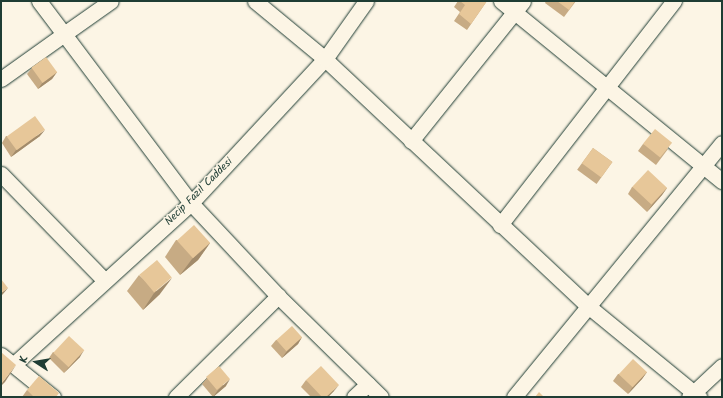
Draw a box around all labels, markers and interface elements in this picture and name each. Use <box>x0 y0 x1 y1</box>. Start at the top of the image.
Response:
street label: Necip Fazıl Caddesi <box>162 155 236 229</box>
north arrow <box>16 342 56 382</box>
text: K <box>15 354 34 365</box>

